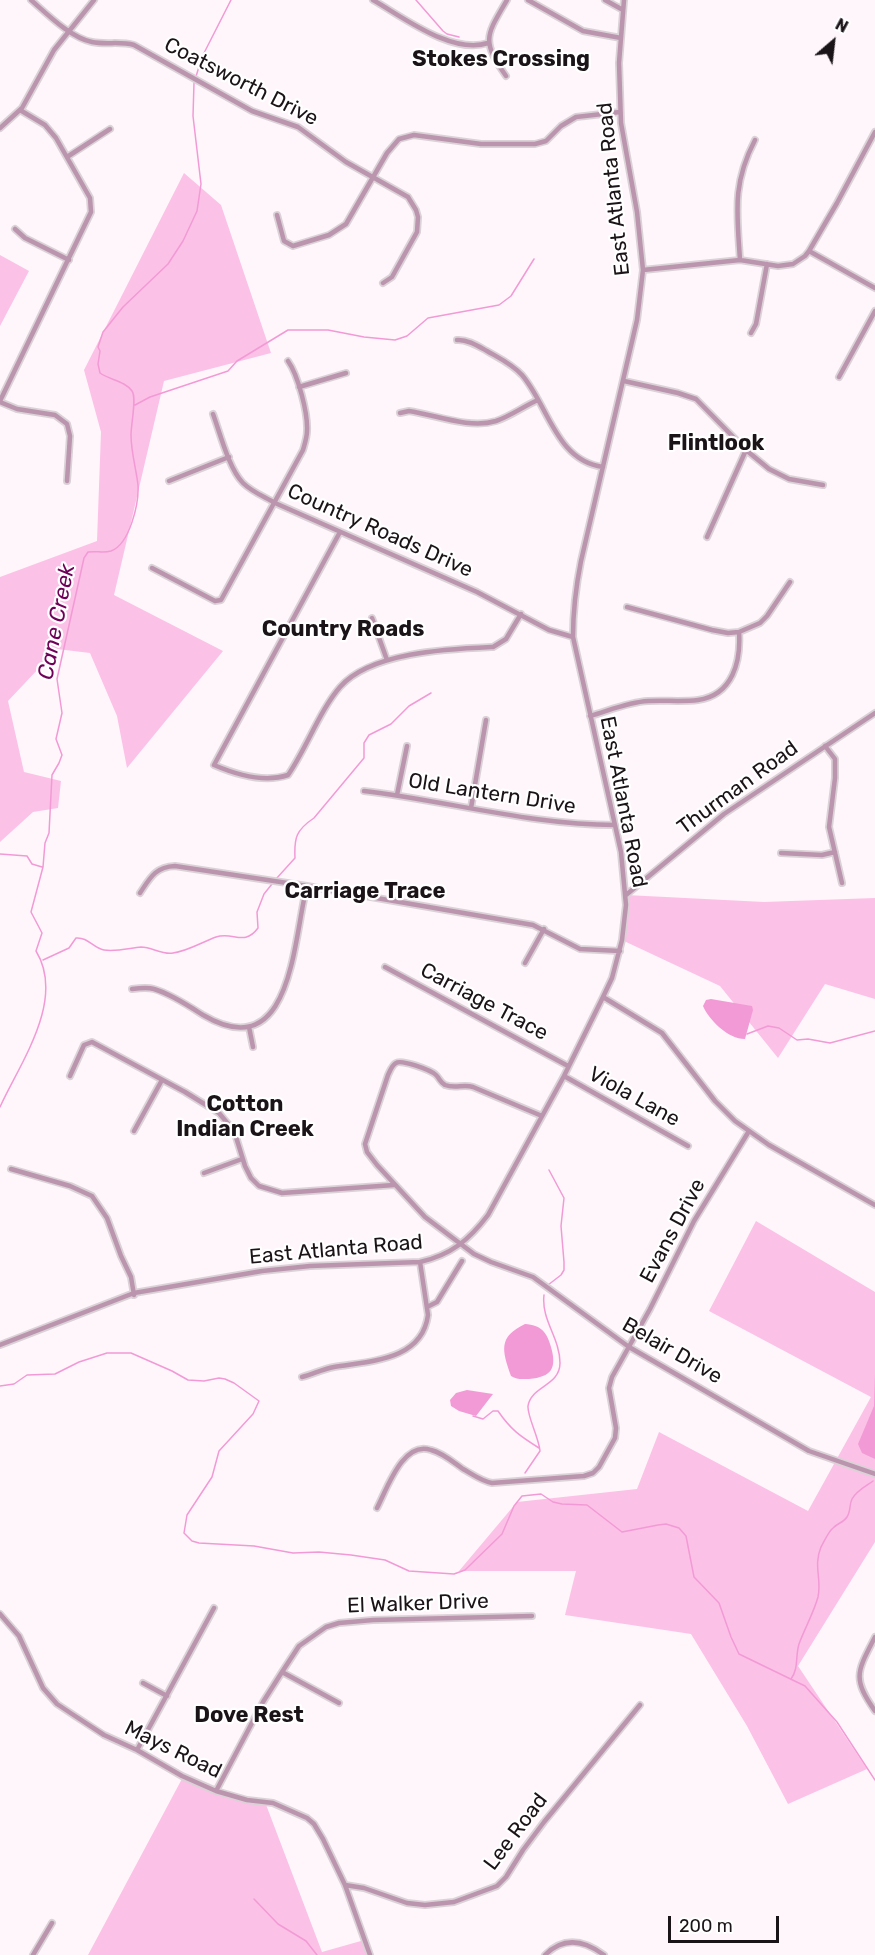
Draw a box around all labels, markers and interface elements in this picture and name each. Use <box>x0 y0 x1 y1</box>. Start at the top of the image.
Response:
north arrow <box>803 12 863 72</box>
text: N <box>832 15 851 37</box>
street label: Coatsworth Drive <box>160 32 322 132</box>
district label: Stokes Crossing <box>412 47 590 73</box>
street label: East Atlanta Road <box>592 101 636 277</box>
district label: Flintlook <box>668 431 764 457</box>
street label: Country Roads Drive <box>283 479 477 583</box>
water label: Cane Creek <box>33 562 81 682</box>
district label: Country Roads <box>262 617 424 643</box>
street label: East Atlanta Road <box>594 714 652 890</box>
street label: Thurman Road <box>673 736 803 840</box>
street label: Old Lantern Drive <box>406 768 578 820</box>
district label: Carriage Trace <box>285 879 445 905</box>
street label: Carriage Trace <box>416 958 552 1046</box>
street label: Viola Lane <box>584 1062 684 1132</box>
district label: Cotton Indian Creek <box>176 1092 314 1144</box>
street label: Evans Drive <box>635 1175 711 1287</box>
street label: East Atlanta Road <box>248 1230 424 1270</box>
street label: Belair Drive <box>618 1312 726 1390</box>
street label: El Walker Drive <box>347 1589 489 1619</box>
district label: Dove Rest <box>194 1703 304 1729</box>
street label: Mays Road <box>120 1716 226 1784</box>
street label: Lee Road <box>479 1788 553 1876</box>
scale bar <box>671 1904 782 1942</box>
text: 200 m <box>679 1915 733 1937</box>

